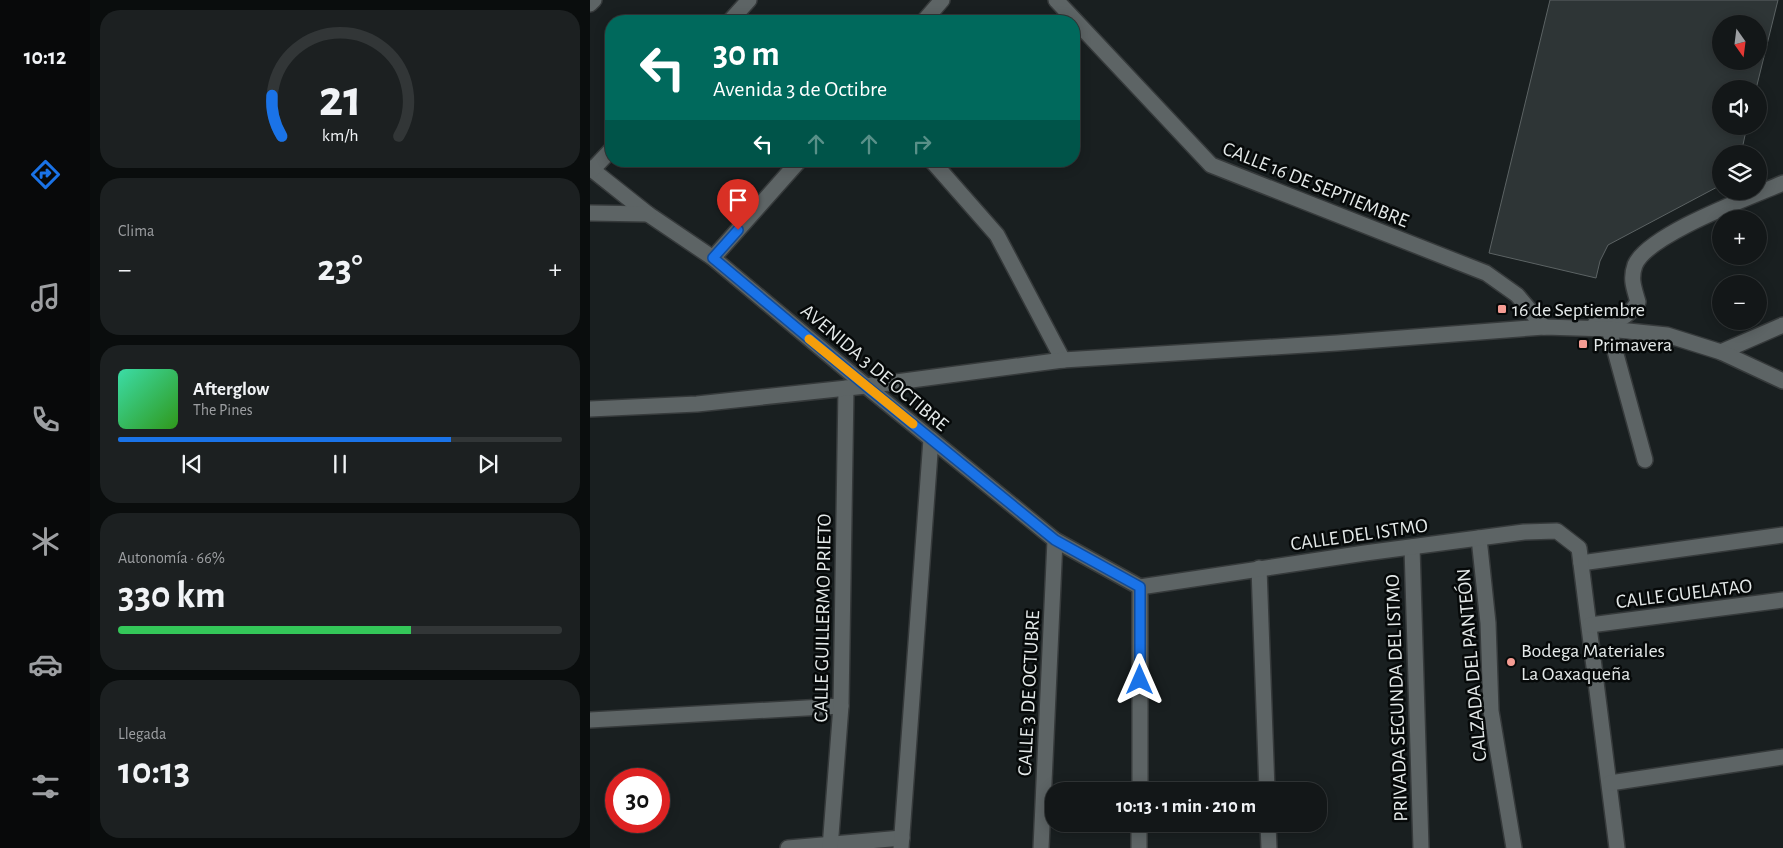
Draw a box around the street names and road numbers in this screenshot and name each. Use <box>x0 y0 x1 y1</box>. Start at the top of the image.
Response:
street label: CALLE 16 DE SEPTIEMBRE <box>1220 138 1412 232</box>
street label: AVENIDA 3 DE OCTIBRE <box>797 300 952 435</box>
street label: CALLE GUILLERMO PRIETO <box>811 513 835 723</box>
street label: CALLE DEL ISTMO <box>1289 515 1429 555</box>
street label: CALZADA DEL PANTEÓN <box>1453 567 1490 762</box>
street label: PRIVADA SEGUNDA DEL ISTMO <box>1383 574 1411 822</box>
street label: CALLE GUELATAO <box>1615 576 1753 612</box>
street label: CALLE 3 DE OCTUBRE <box>1015 609 1043 776</box>

